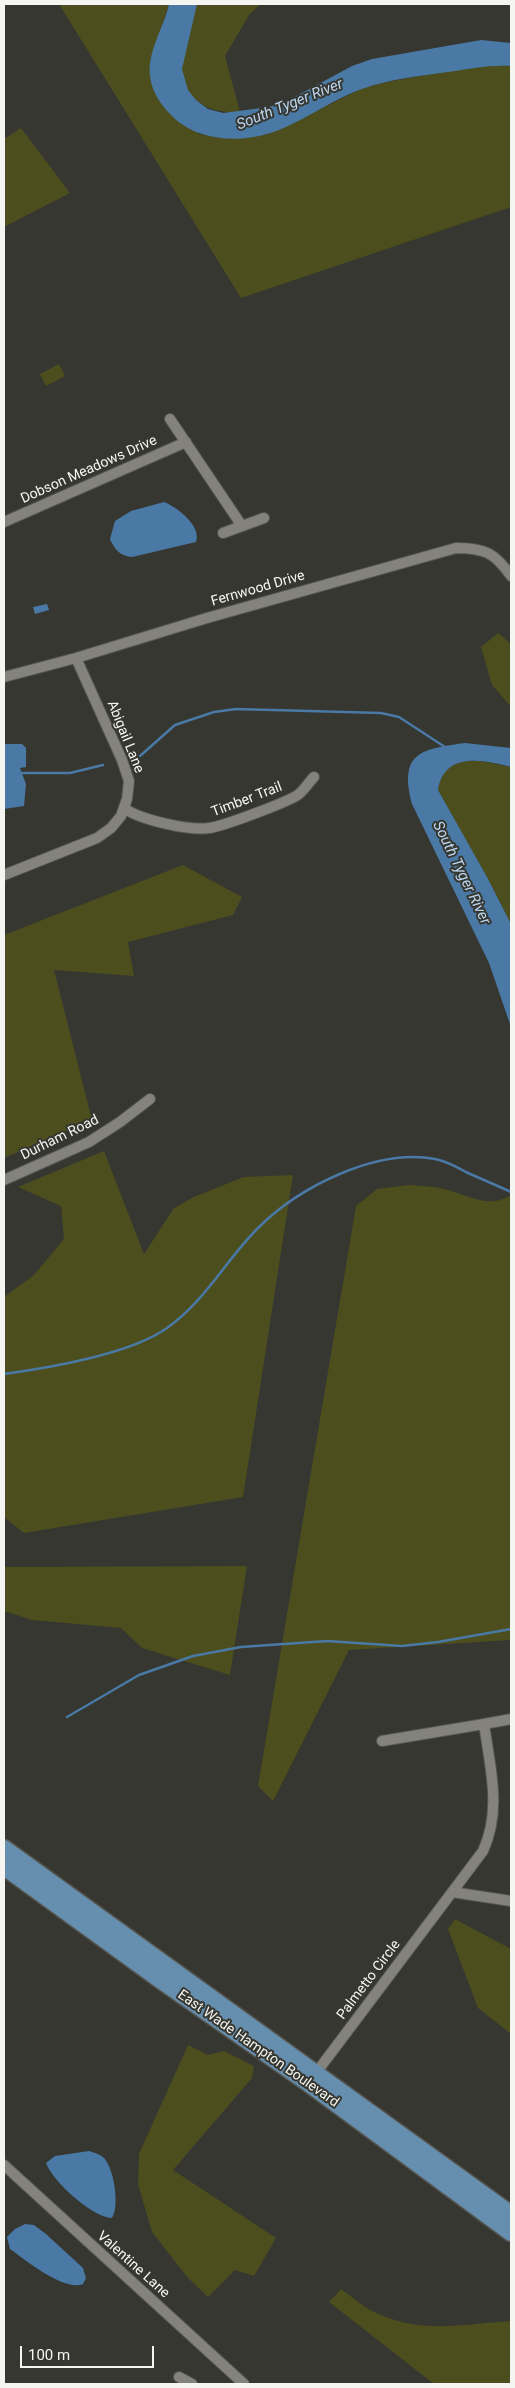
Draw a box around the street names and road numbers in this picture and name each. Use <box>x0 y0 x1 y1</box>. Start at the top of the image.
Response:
street label: Dobson Meadows Drive <box>18 432 160 508</box>
street label: Fernwood Drive <box>209 568 307 610</box>
street label: Abigail Lane <box>103 698 147 776</box>
street label: Timber Trail <box>209 779 285 821</box>
street label: Durham Road <box>18 1112 102 1164</box>
street label: Palmetto Circle <box>334 1937 404 2023</box>
street label: East Wade Hampton Boulevard <box>174 1987 342 2111</box>
street label: Valentine Lane <box>93 2228 173 2302</box>

